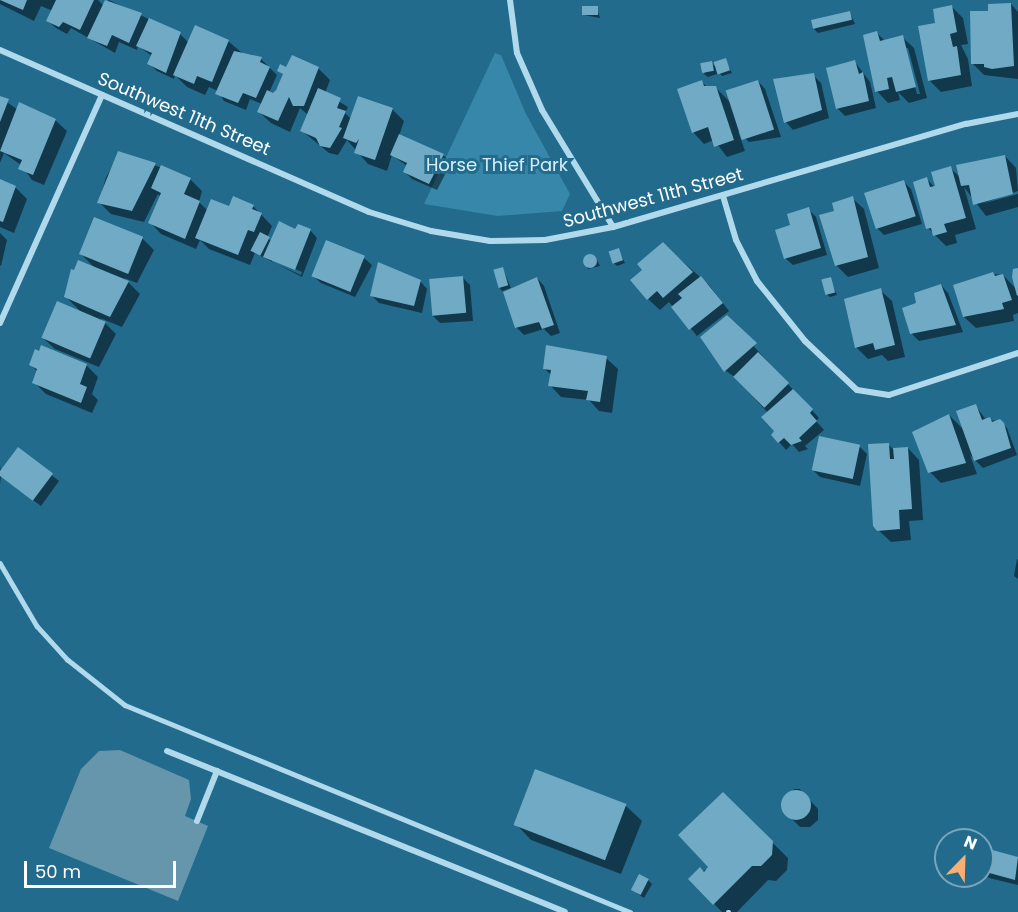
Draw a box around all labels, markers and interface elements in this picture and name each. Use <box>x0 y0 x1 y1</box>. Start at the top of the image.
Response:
street label: Southwest 11th Street <box>94 68 274 160</box>
park label: Horse Thief Park <box>426 154 568 176</box>
street label: Southwest 11th Street <box>561 164 745 232</box>
north arrow <box>934 828 994 888</box>
text: N <box>960 830 980 856</box>
scale bar <box>27 849 178 887</box>
text: 50 m <box>35 859 81 884</box>

